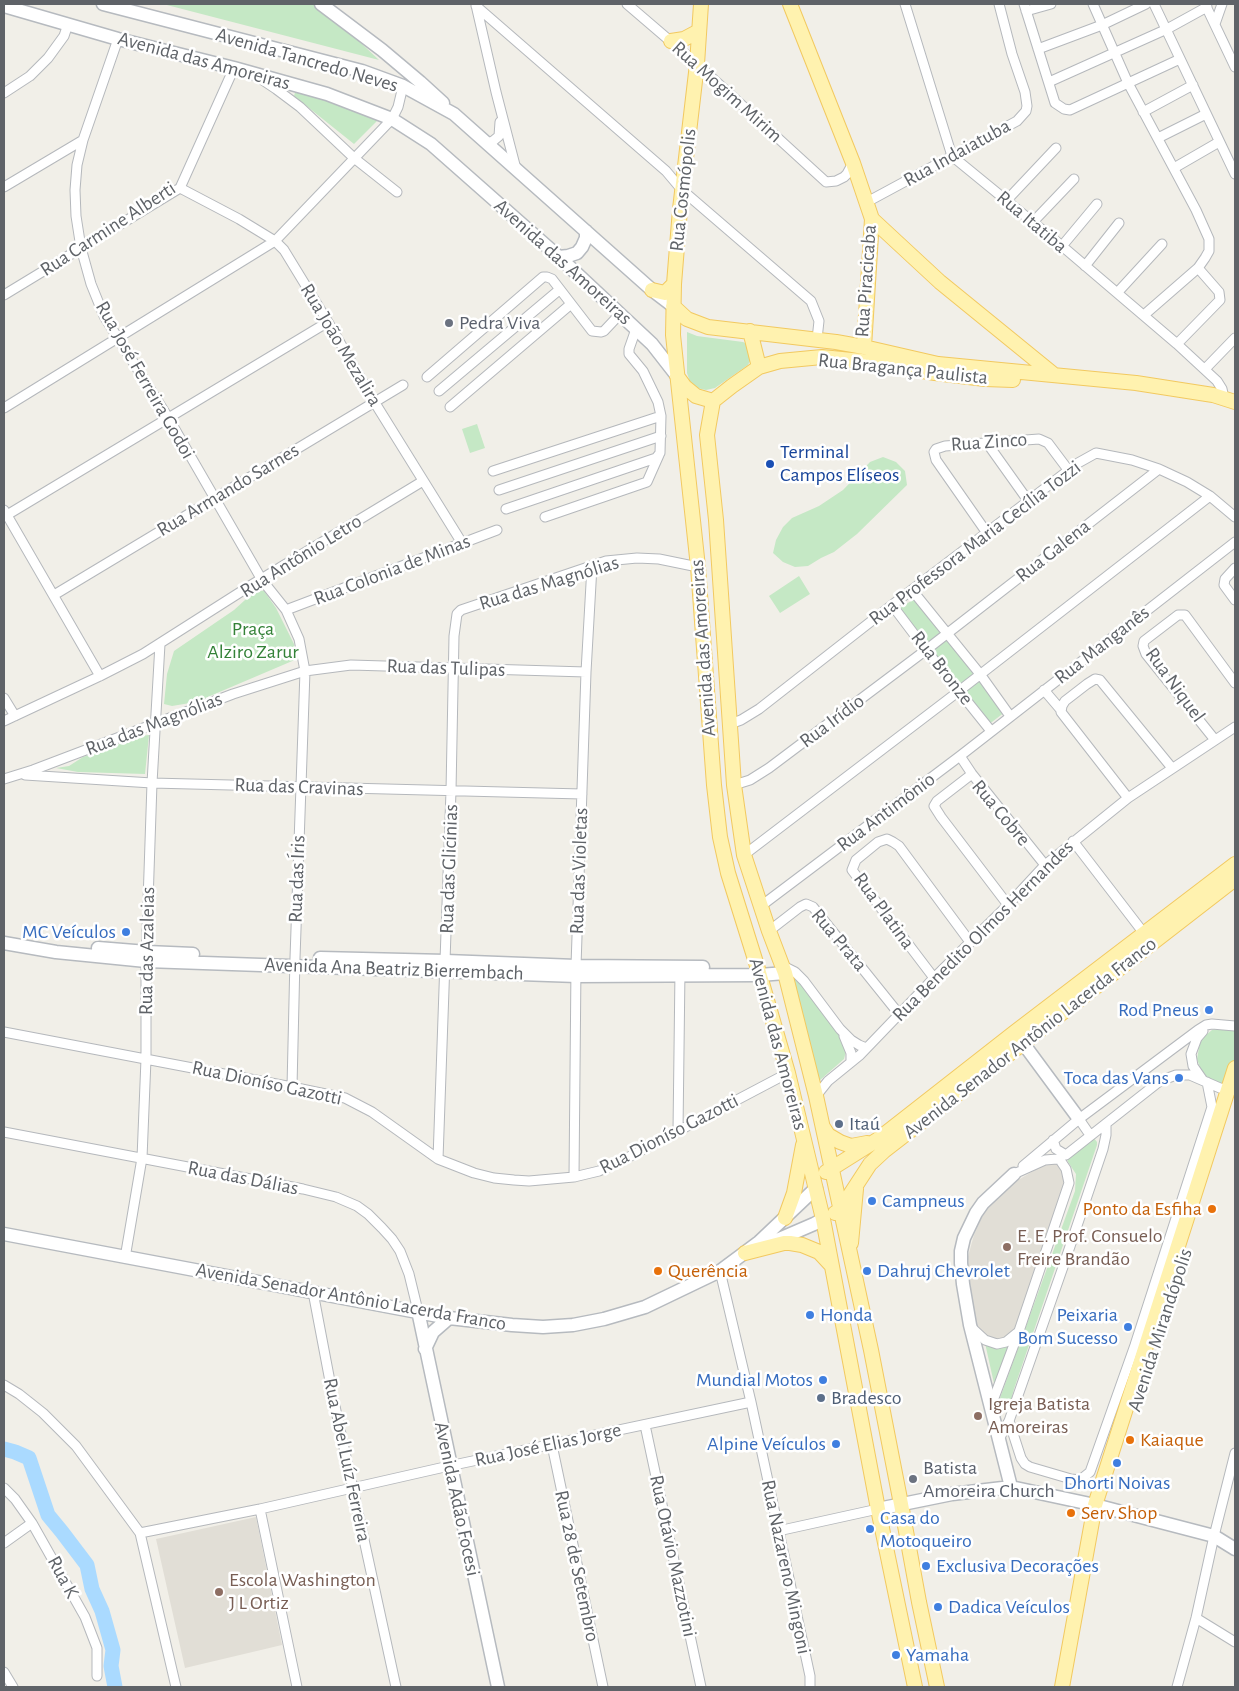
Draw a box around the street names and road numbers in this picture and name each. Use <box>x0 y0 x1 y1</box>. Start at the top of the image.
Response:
street label: Avenida Tancredo Neves <box>213 22 401 98</box>
street label: Avenida das Amoreiras <box>115 26 293 96</box>
street label: Rua Mogim Mirim <box>667 36 787 148</box>
street label: Rua Indaiatuba <box>899 114 1015 192</box>
street label: Rua Cosmópolis <box>665 127 701 253</box>
street label: Rua Carmine Alberti <box>36 176 180 282</box>
street label: Rua Itatiba <box>992 186 1072 258</box>
street label: Avenida das Amoreiras <box>489 194 637 330</box>
street label: Rua Piracicaba <box>850 224 882 338</box>
street label: Rua João Mezalira <box>295 279 387 411</box>
street label: Rua José Ferreira Godoi <box>90 297 200 463</box>
street label: Rua Bragança Paulista <box>817 348 989 390</box>
street label: Rua Zinco <box>950 427 1028 457</box>
street label: Rua Armando Sarnes <box>153 438 303 542</box>
street label: Rua Professora Maria Cecília Tozzi <box>864 455 1086 631</box>
street label: Rua Antônio Letro <box>236 509 366 603</box>
street label: Rua Galena <box>1011 514 1095 588</box>
street label: Rua Colonia de Minas <box>310 529 474 611</box>
street label: Rua das Magnólias <box>476 550 622 616</box>
street label: Avenida das Amoreiras <box>685 559 721 737</box>
street label: Rua Manganês <box>1050 601 1154 689</box>
street label: Rua Bronze <box>906 626 978 710</box>
street label: Rua Niquel <box>1140 643 1210 727</box>
street label: Rua das Tulipas <box>386 654 506 682</box>
street label: Rua das Magnólias <box>82 687 226 761</box>
street label: Rua Irídio <box>795 689 869 753</box>
street label: Rua Antimônio <box>832 767 940 857</box>
street label: Rua das Cravinas <box>234 773 364 801</box>
street label: Rua Cobre <box>966 775 1036 851</box>
street label: Rua das Glicínias <box>435 804 463 934</box>
street label: Rua das Violetas <box>565 807 593 935</box>
street label: Rua das Íris <box>283 835 311 923</box>
street label: Rua Benedito Olmos Hernandes <box>887 835 1079 1027</box>
street label: Rua Platina <box>848 868 920 954</box>
street label: Rua das Azaleias <box>134 887 160 1015</box>
street label: Rua Prata <box>806 904 872 976</box>
street label: Avenida Senador Antônio Lacerda Franco <box>899 932 1161 1144</box>
street label: Avenida Ana Beatriz Bierrembach <box>264 952 524 986</box>
street label: Avenida das Amoreiras <box>743 955 813 1133</box>
street label: Rua Dioníso Gazotti <box>190 1055 344 1111</box>
street label: Rua Dioníso Gazotti <box>595 1089 743 1179</box>
street label: Rua das Dálias <box>186 1156 300 1200</box>
street label: Avenida Mirandópolis <box>1122 1245 1198 1415</box>
street label: Avenida Senador Antônio Lacerda Franco <box>194 1258 508 1336</box>
street label: Rua Abel Luíz Ferreira <box>318 1376 376 1544</box>
street label: Rua José Elias Jorge <box>473 1418 623 1472</box>
street label: Avenida Adão Focesi <box>429 1419 485 1579</box>
street label: Rua Otávio Mazzotini <box>644 1473 702 1639</box>
street label: Rua Nazareno Mingoni <box>756 1478 816 1656</box>
street label: Rua 28 de Setembro <box>549 1488 605 1644</box>
street label: Rua K <box>42 1552 84 1602</box>

